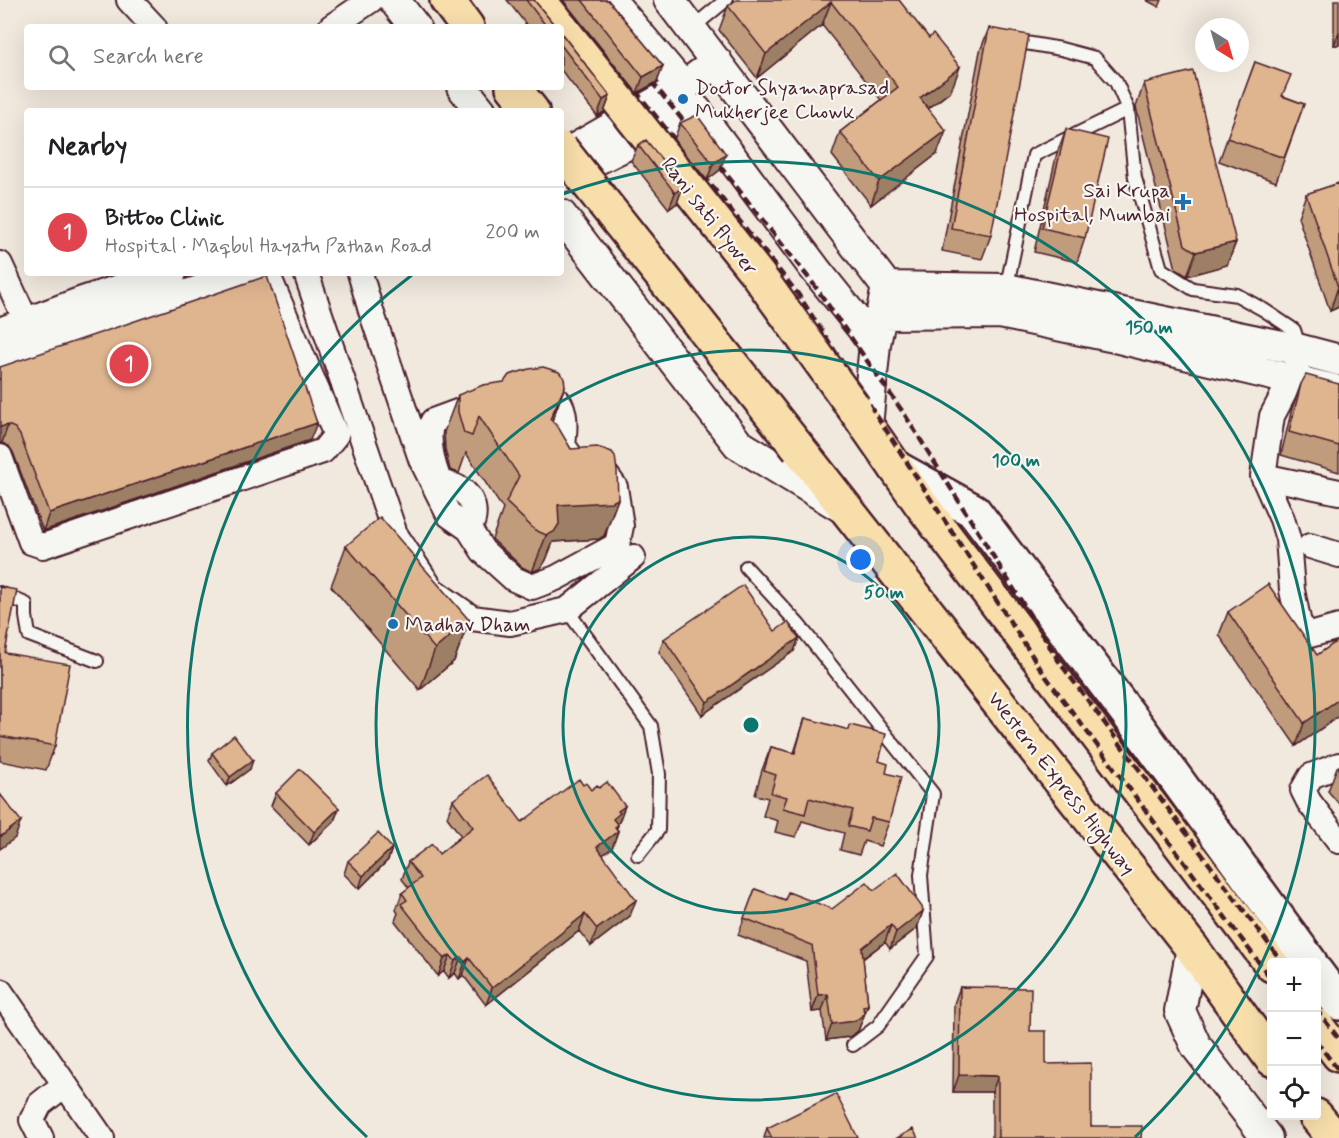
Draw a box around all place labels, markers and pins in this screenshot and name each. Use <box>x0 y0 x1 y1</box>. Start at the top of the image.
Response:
place label: Doctor Shyamaprasad Mukherjee Chowk <box>695 74 889 126</box>
marker: Doctor Shyamaprasad Mukherjee Chowk <box>676 92 690 106</box>
place label: Sai Krupa Hospital, Mumbai <box>1014 177 1170 229</box>
marker: Sai Krupa Hospital, Mumbai <box>1174 193 1192 211</box>
pin: 1 <box>110 342 148 386</box>
place label: Madhav Dham <box>405 611 531 639</box>
marker: Madhav Dham <box>386 617 400 631</box>
centre of rings <box>741 715 761 735</box>

